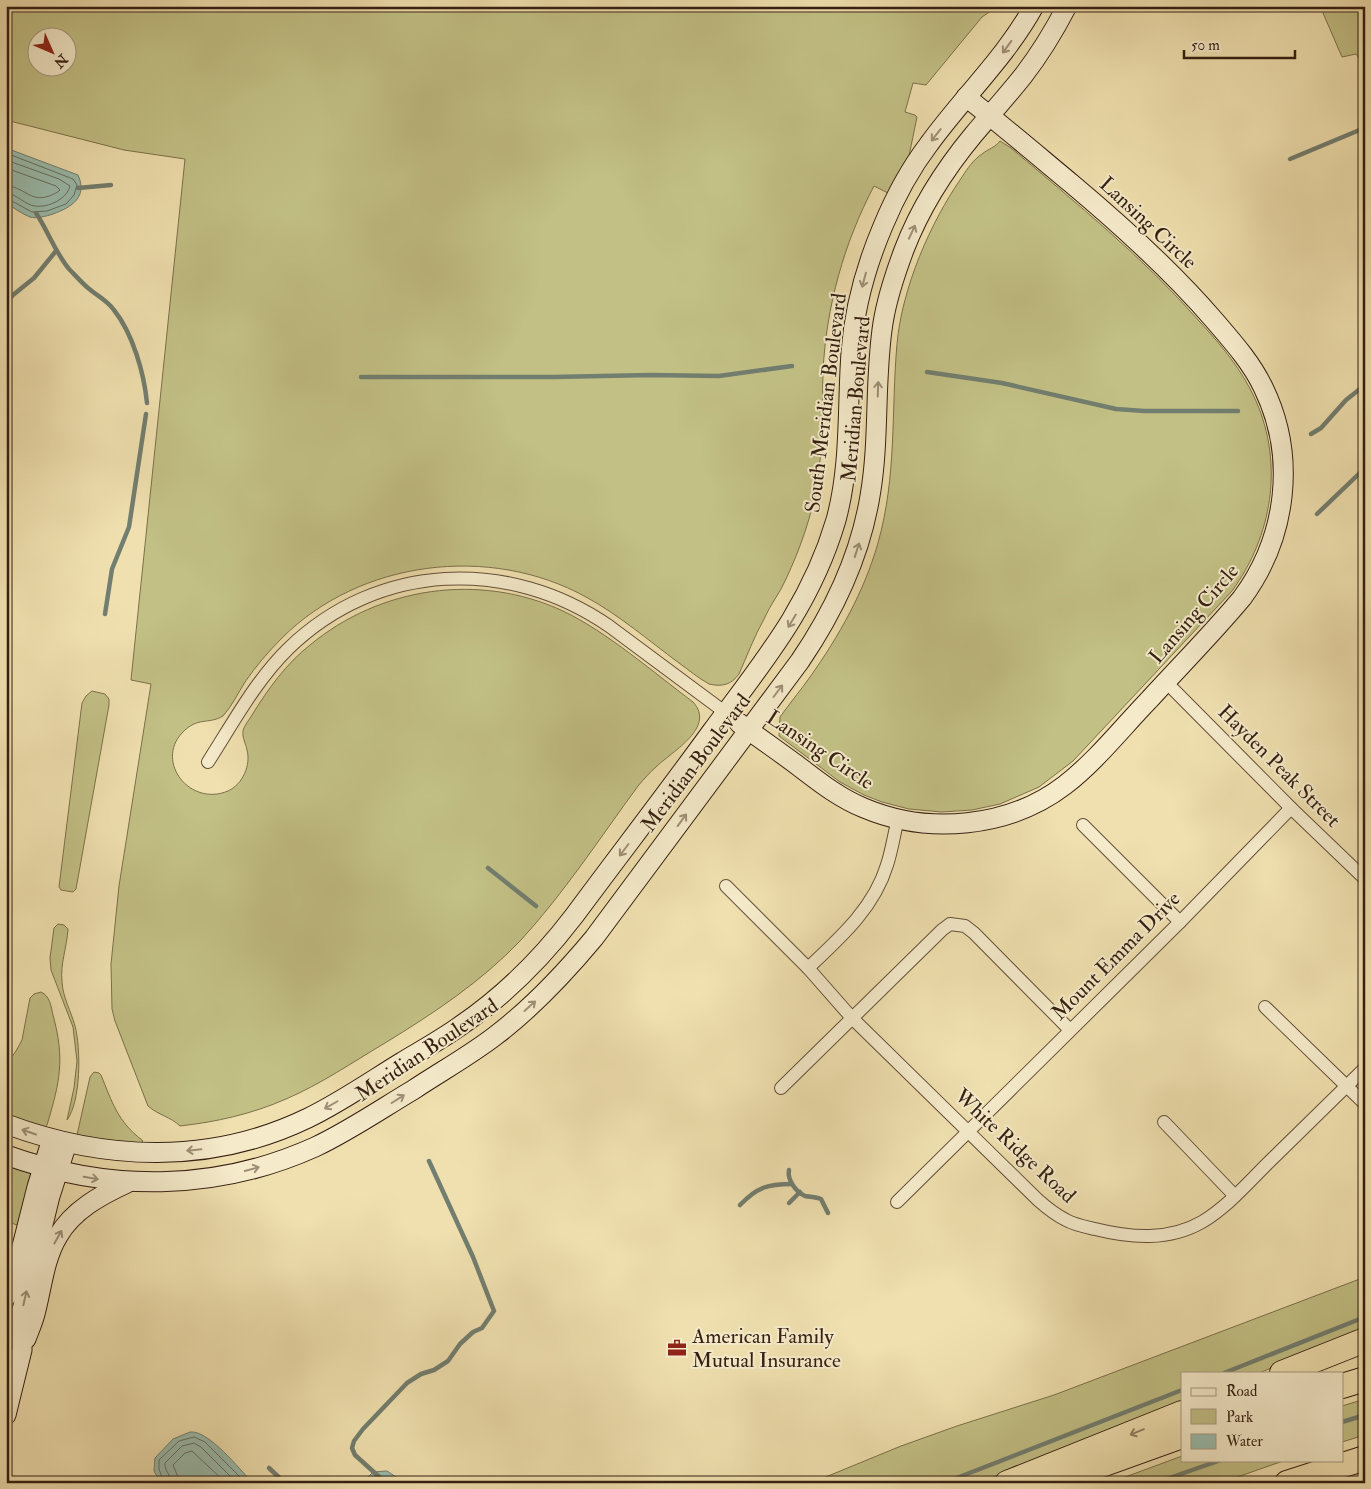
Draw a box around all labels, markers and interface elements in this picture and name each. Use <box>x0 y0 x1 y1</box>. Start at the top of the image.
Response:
north arrow <box>28 28 78 78</box>
scale bar <box>1184 28 1295 60</box>
text: 50 m <box>1191 36 1220 55</box>
one-way arrow <box>1001 40 1012 53</box>
text: N <box>50 50 72 72</box>
one-way arrow <box>930 128 941 141</box>
street label: Lansing Circle <box>1093 171 1203 275</box>
one-way arrow <box>907 224 917 239</box>
one-way arrow <box>859 271 868 287</box>
street label: South Meridian Boulevard <box>799 291 853 514</box>
street label: Meridian Boulevard <box>835 314 877 483</box>
one-way arrow <box>873 381 883 398</box>
one-way arrow <box>852 542 862 558</box>
street label: Lansing Circle <box>1143 558 1245 670</box>
one-way arrow <box>786 613 796 627</box>
one-way arrow <box>773 684 783 698</box>
street label: Meridian Boulevard <box>635 688 757 838</box>
street label: Hayden Peak Street <box>1212 699 1346 833</box>
street label: Lansing Circle <box>761 704 879 796</box>
one-way arrow <box>677 813 687 827</box>
one-way arrow <box>619 843 629 857</box>
street label: Mount Emma Drive <box>1046 886 1186 1026</box>
street label: Meridian Boulevard <box>351 992 504 1108</box>
one-way arrow <box>524 1000 537 1012</box>
street label: White Ridge Road <box>948 1082 1082 1210</box>
one-way arrow <box>390 1094 404 1104</box>
one-way arrow <box>324 1101 338 1111</box>
one-way arrow <box>22 1127 37 1136</box>
one-way arrow <box>187 1145 203 1155</box>
one-way arrow <box>243 1163 259 1173</box>
one-way arrow <box>82 1173 98 1183</box>
one-way arrow <box>53 1230 63 1244</box>
one-way arrow <box>21 1291 30 1307</box>
place label: American Family Mutual Insurance <box>691 1323 841 1374</box>
office icon: American Family Mutual Insurance <box>666 1337 688 1359</box>
legend <box>1181 1372 1344 1462</box>
text: Road <box>1226 1382 1258 1401</box>
text: Park <box>1226 1408 1253 1427</box>
one-way arrow <box>1130 1427 1145 1437</box>
text: Water <box>1225 1432 1263 1451</box>

